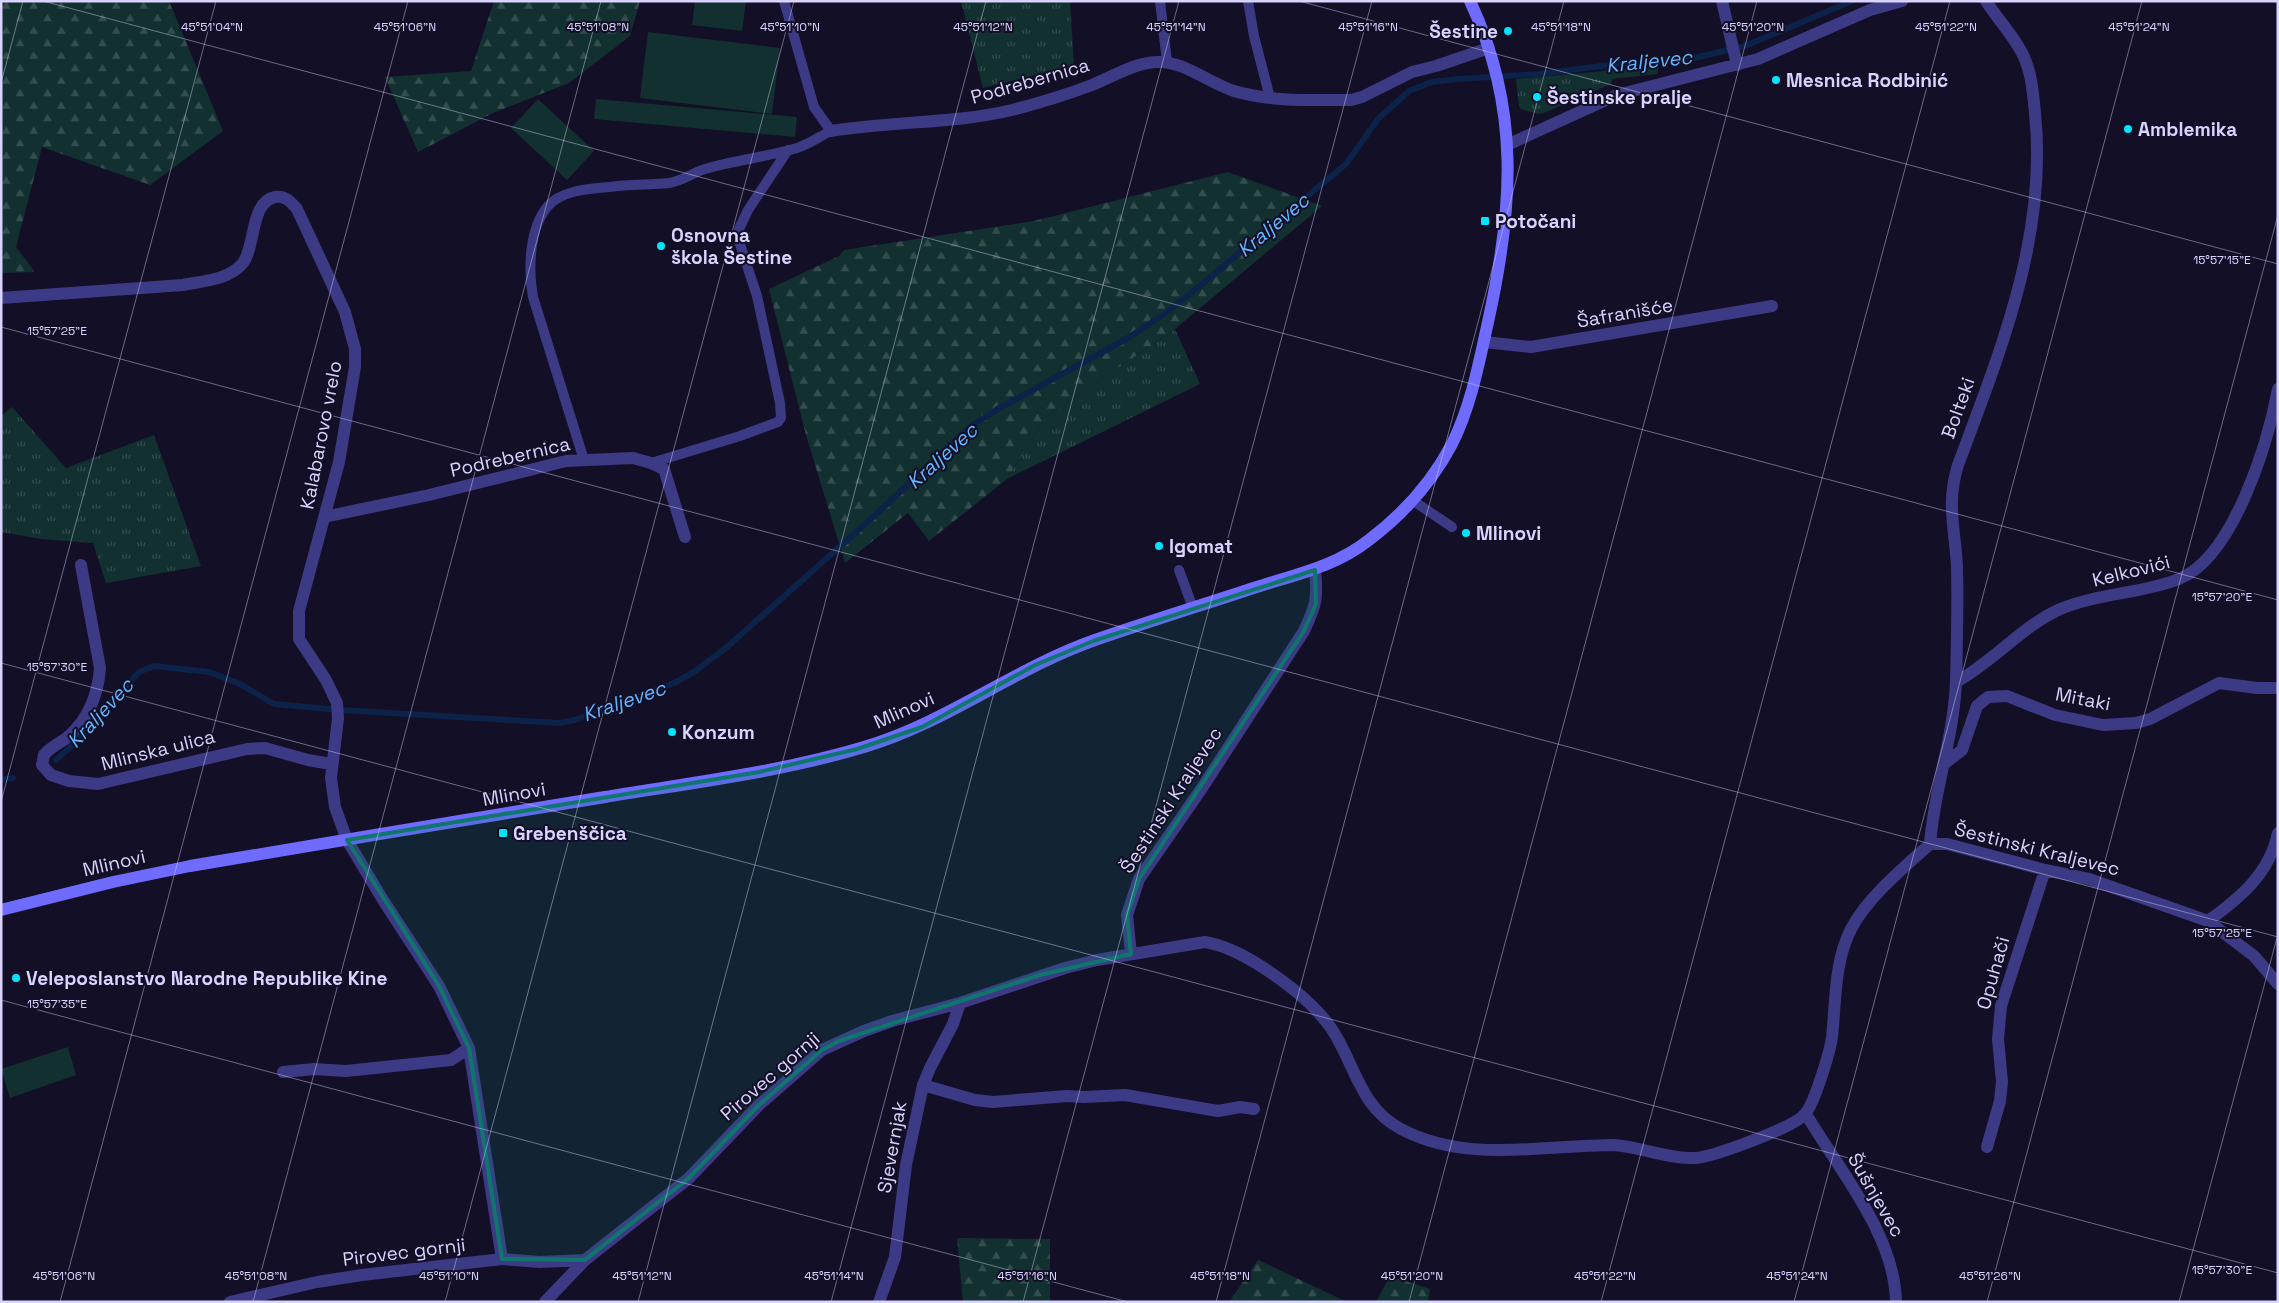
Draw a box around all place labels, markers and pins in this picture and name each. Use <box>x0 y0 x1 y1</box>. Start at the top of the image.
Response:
place label: Šestine <box>1429 19 1498 44</box>
marker: Šestine <box>1502 25 1514 37</box>
place label: Mesnica Rodbinić <box>1786 68 1948 93</box>
marker: Mesnica Rodbinić <box>1770 74 1782 86</box>
place label: Šestinske pralje <box>1547 85 1692 110</box>
marker: Šestinske pralje <box>1531 91 1543 103</box>
place label: Amblemika <box>2138 117 2237 142</box>
marker: Amblemika <box>2122 123 2134 135</box>
place label: Potočani <box>1495 209 1576 234</box>
marker: Potočani <box>1479 215 1491 227</box>
place label: Osnovna škola Šestine <box>671 223 792 270</box>
marker: Osnovna škola Šestine <box>655 240 667 252</box>
place label: Mlinovi <box>1476 521 1541 546</box>
marker: Mlinovi <box>1460 527 1472 539</box>
place label: Igomat <box>1169 534 1233 559</box>
marker: Igomat <box>1153 540 1165 552</box>
place label: Konzum <box>682 720 755 745</box>
marker: Konzum <box>666 726 678 738</box>
place label: Grebenščica <box>513 821 627 846</box>
marker: Grebenščica <box>497 827 509 839</box>
place label: Veleposlanstvo Narodne Republike Kine <box>26 966 387 991</box>
marker: Veleposlanstvo Narodne Republike Kine <box>10 972 22 984</box>

